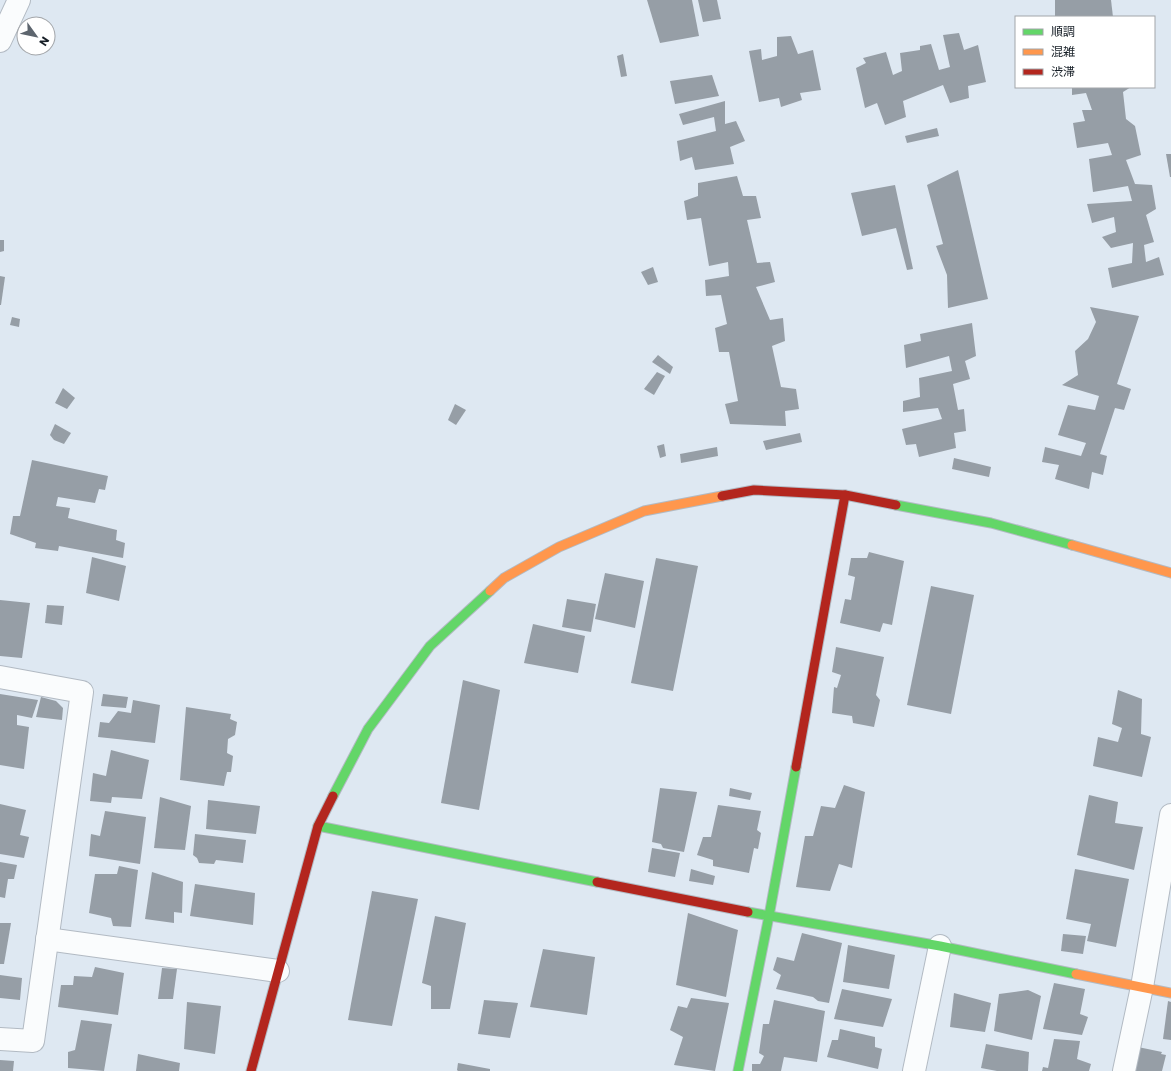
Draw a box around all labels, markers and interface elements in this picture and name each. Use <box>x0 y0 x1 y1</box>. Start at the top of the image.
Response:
north arrow <box>16 16 56 56</box>
legend <box>1015 16 1155 88</box>
text: 順調 <box>1051 23 1075 40</box>
text: N <box>35 34 53 49</box>
text: 混雑 <box>1051 43 1075 60</box>
text: 渋滞 <box>1051 63 1075 80</box>

